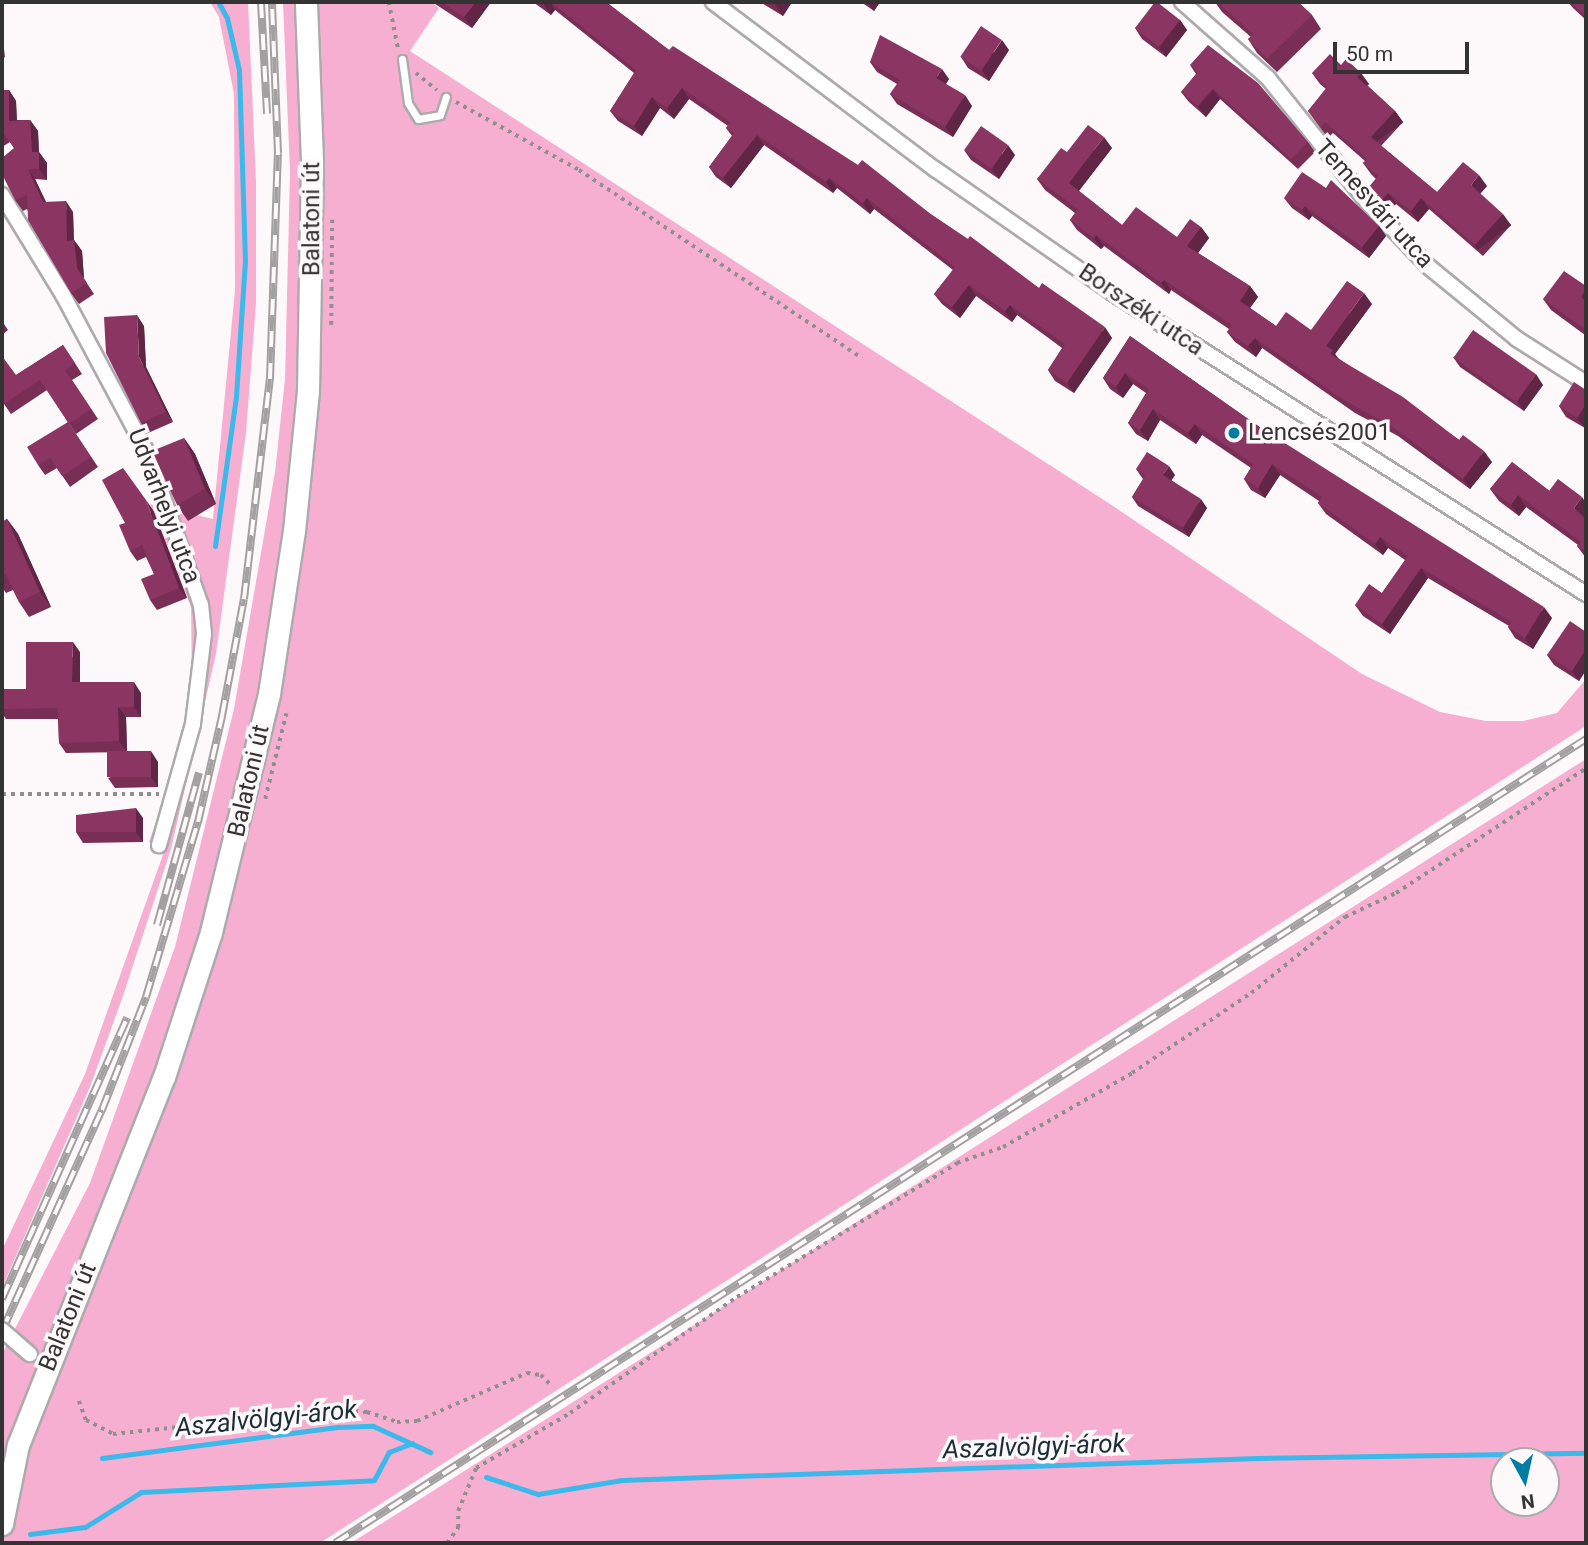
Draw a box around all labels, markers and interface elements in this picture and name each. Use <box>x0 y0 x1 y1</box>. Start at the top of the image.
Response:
scale bar <box>1336 28 1472 72</box>
text: 50 m <box>1346 42 1393 66</box>
street label: Temesvári utca <box>1309 134 1439 274</box>
street label: Balatoni út <box>298 162 326 276</box>
street label: Borszéki utca <box>1073 258 1209 362</box>
place label: Lencsés2001 <box>1248 419 1391 447</box>
street label: Udvarhelyi utca <box>121 425 207 587</box>
marker: Lencsés2001 <box>1226 425 1242 441</box>
street label: Balatoni út <box>222 722 276 840</box>
street label: Balatoni út <box>33 1259 103 1375</box>
water label: Aszalvölgyi-árok <box>173 1394 359 1444</box>
water label: Aszalvölgyi-árok <box>942 1428 1126 1466</box>
north arrow <box>1490 1447 1560 1517</box>
text: N <box>1519 1489 1536 1514</box>

